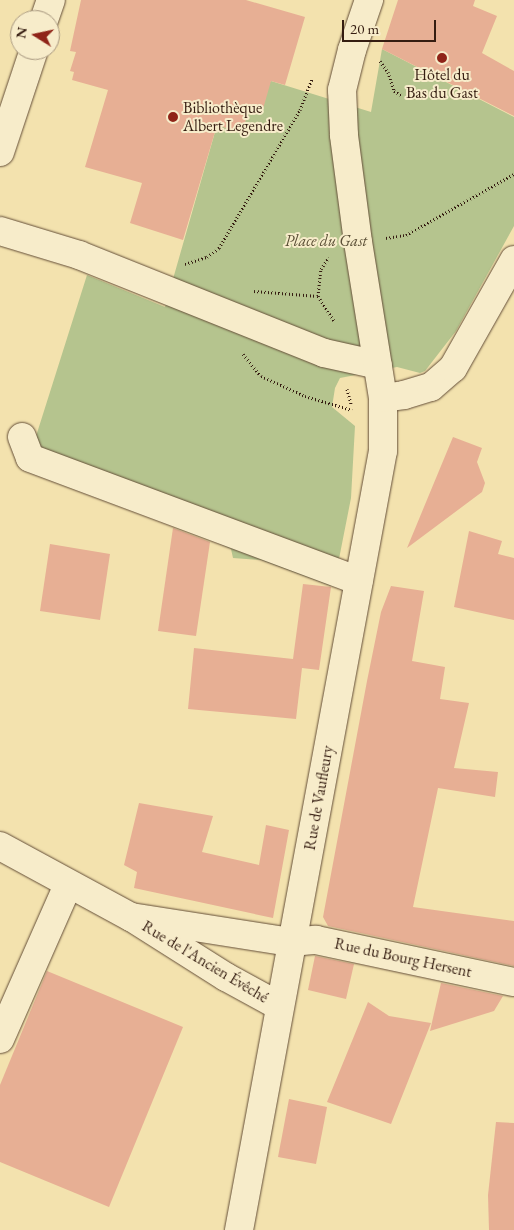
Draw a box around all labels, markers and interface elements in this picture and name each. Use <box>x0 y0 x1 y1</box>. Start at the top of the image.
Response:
north arrow <box>10 10 60 60</box>
scale bar <box>344 10 438 42</box>
text: 20 m <box>350 19 379 38</box>
text: N <box>11 25 31 40</box>
marker: Hôtel du Bas du Gast <box>436 52 448 64</box>
place label: Hôtel du Bas du Gast <box>406 65 478 103</box>
place label: Bibliothèque Albert Legendre <box>183 98 283 136</box>
marker: Bibliothèque Albert Legendre <box>167 111 179 123</box>
park label: Place du Gast <box>285 231 367 251</box>
street label: Rue de Vaufleury <box>300 744 338 852</box>
street label: Rue de l'Ancien Évêché <box>138 917 272 1007</box>
street label: Rue du Bourg Hersent <box>333 934 473 982</box>

